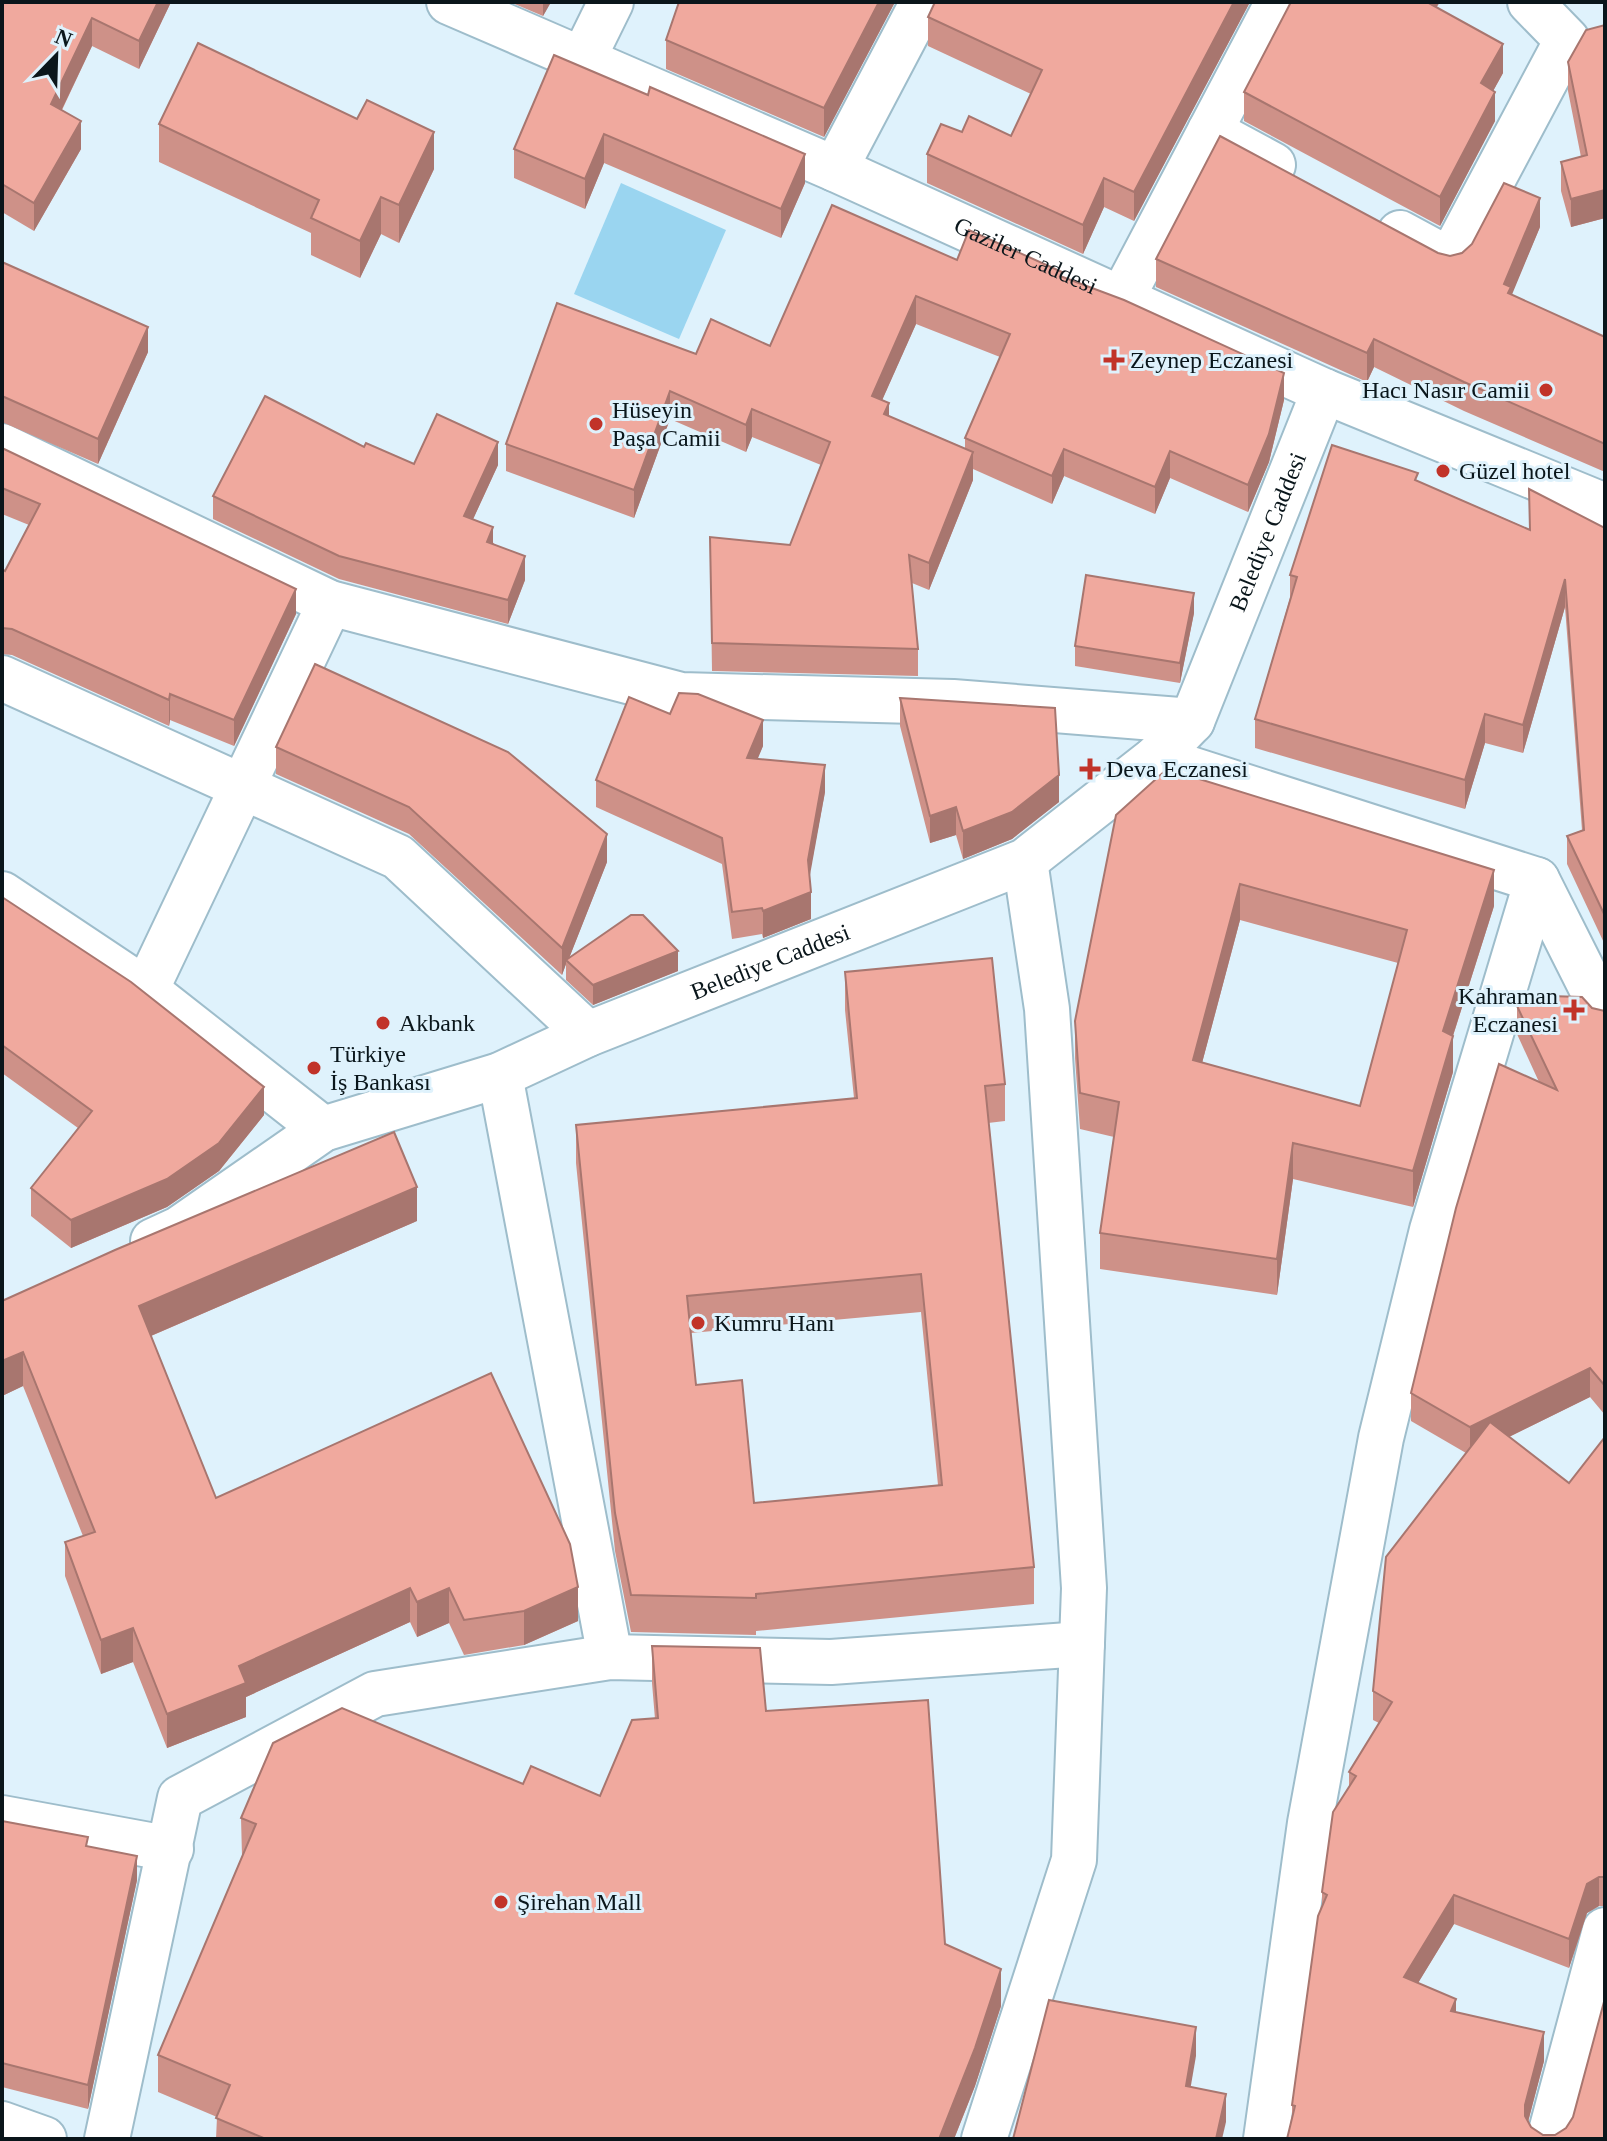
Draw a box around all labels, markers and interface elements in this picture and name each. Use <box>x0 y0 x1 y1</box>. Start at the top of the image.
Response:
north arrow <box>16 16 96 96</box>
text: N <box>51 23 76 53</box>
street label: Gaziler Caddesi <box>950 212 1101 299</box>
place label: Zeynep Eczanesi <box>1130 347 1294 373</box>
marker: Zeynep Eczanesi <box>1105 351 1123 369</box>
place label: Hacı Nasır Camii <box>1362 377 1530 403</box>
marker: Hacı Nasır Camii <box>1537 381 1555 399</box>
place label: Hüseyin Paşa Camii <box>612 397 721 451</box>
marker: Hüseyin Paşa Camii <box>587 415 605 433</box>
street label: Belediye Caddesi <box>1224 448 1311 615</box>
place label: Güzel hotel <box>1459 458 1571 484</box>
marker: Güzel hotel <box>1434 462 1452 480</box>
place label: Deva Eczanesi <box>1106 756 1248 782</box>
marker: Deva Eczanesi <box>1081 760 1099 778</box>
street label: Belediye Caddesi <box>687 919 854 1005</box>
place label: Kahraman Eczanesi <box>1458 983 1558 1037</box>
marker: Kahraman Eczanesi <box>1565 1001 1583 1019</box>
place label: Akbank <box>399 1010 475 1036</box>
marker: Akbank <box>374 1014 392 1032</box>
place label: Türkiye İş Bankası <box>330 1041 431 1095</box>
marker: Türkiye İş Bankası <box>305 1059 323 1077</box>
place label: Kumru Hanı <box>714 1310 835 1336</box>
marker: Kumru Hanı <box>689 1314 707 1332</box>
place label: Şirehan Mall <box>517 1889 642 1915</box>
marker: Şirehan Mall <box>492 1893 510 1911</box>

